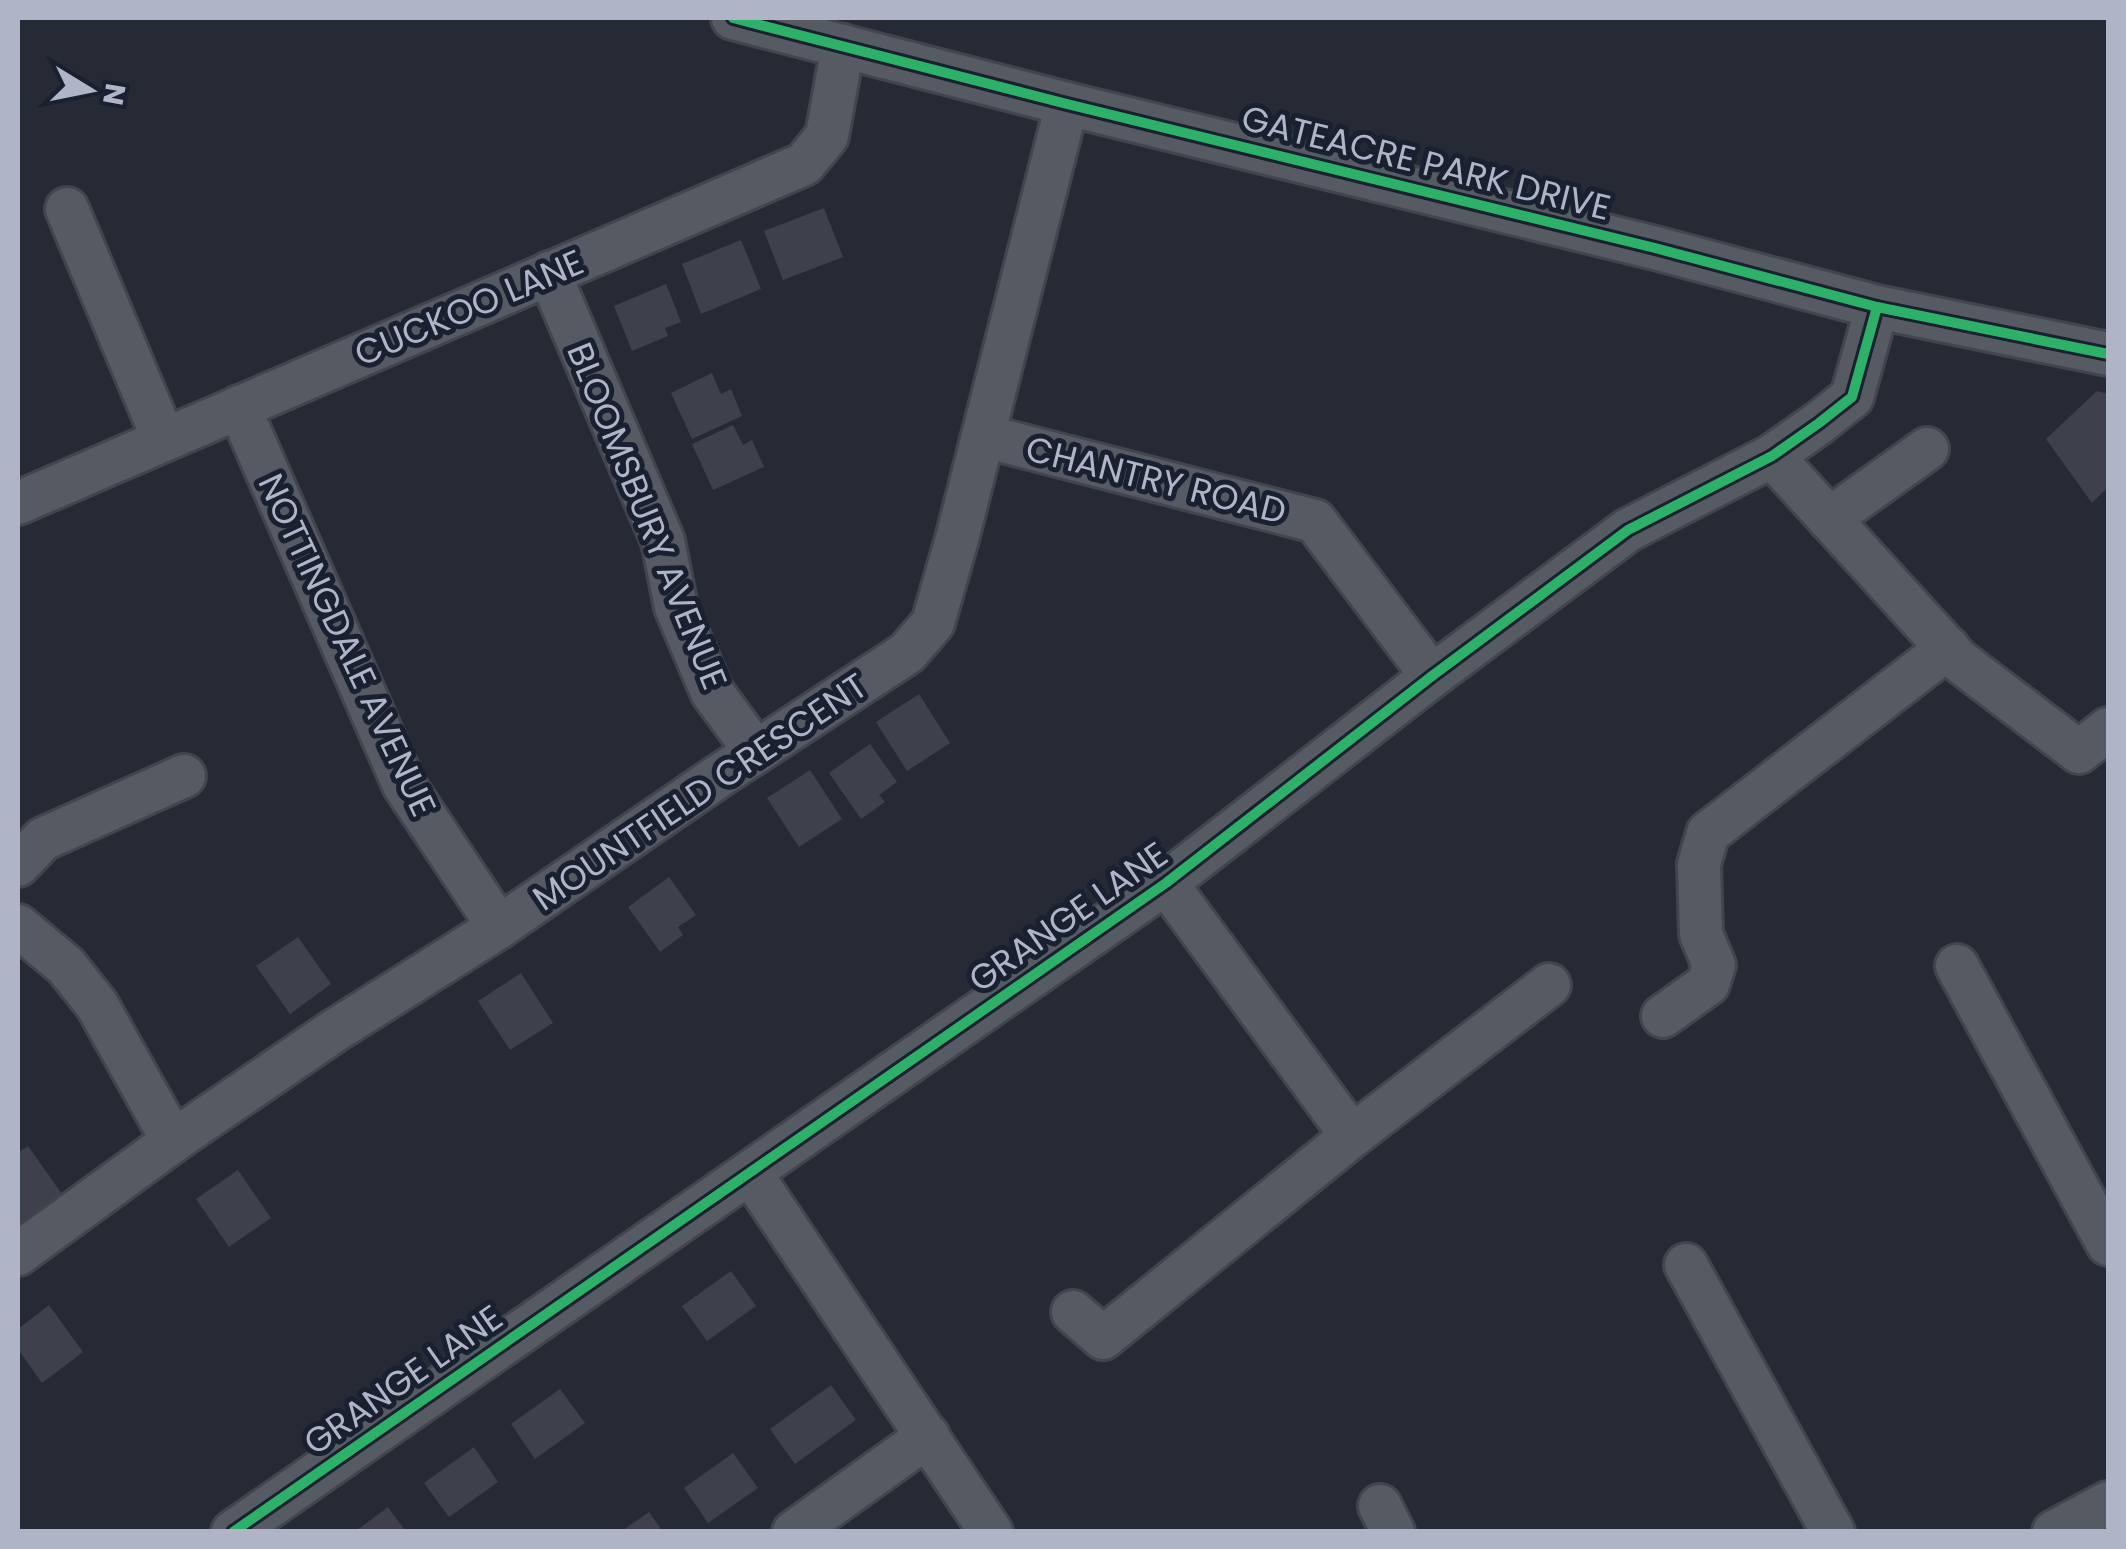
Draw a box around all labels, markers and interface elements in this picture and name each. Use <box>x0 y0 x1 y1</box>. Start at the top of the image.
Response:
north arrow <box>40 40 140 140</box>
text: N <box>93 80 135 108</box>
street label: GATEACRE PARK DRIVE <box>1237 93 1616 232</box>
street label: CUCKOO LANE <box>347 237 591 378</box>
street label: BLOOMSBURY AVENUE <box>555 335 739 696</box>
street label: CHANTRY ROAD <box>1021 423 1291 536</box>
street label: NOTTINGDALE AVENUE <box>247 466 448 824</box>
street label: MOUNTFIELD CRESCENT <box>523 661 877 922</box>
street label: GRANGE LANE <box>958 830 1177 1003</box>
street label: GRANGE LANE <box>293 1293 512 1466</box>

